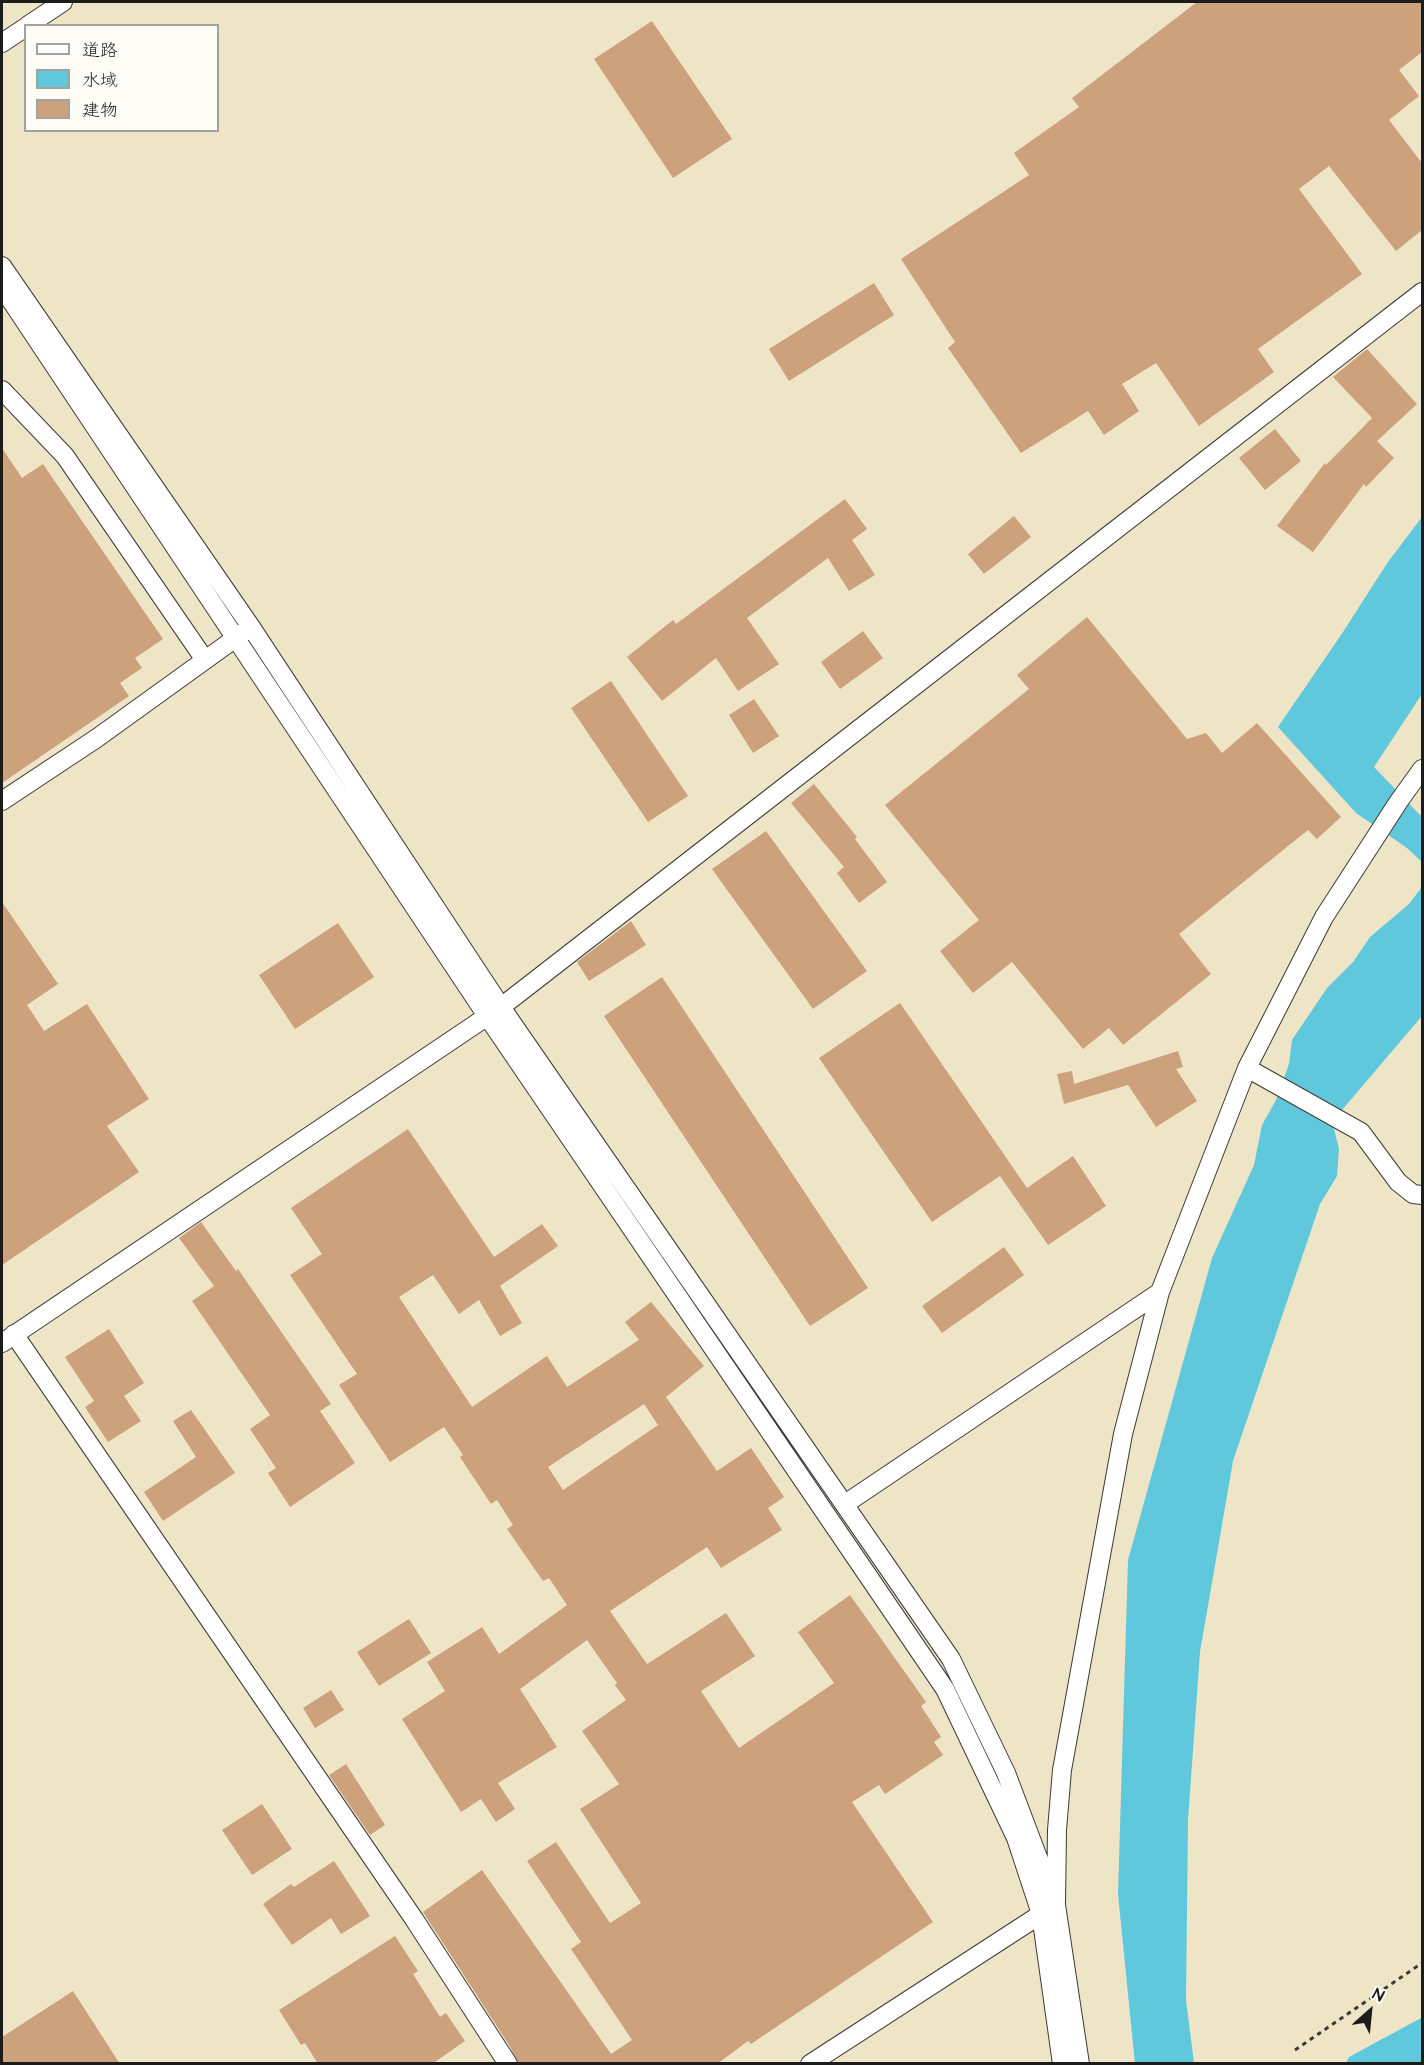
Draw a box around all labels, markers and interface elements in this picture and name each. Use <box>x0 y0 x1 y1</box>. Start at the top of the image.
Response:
legend <box>24 24 219 132</box>
text: 道路 <box>82 38 118 63</box>
text: 水域 <box>82 68 118 93</box>
text: 建物 <box>82 98 118 123</box>
north arrow <box>1340 1981 1400 2041</box>
text: N <box>1369 1983 1388 2007</box>

